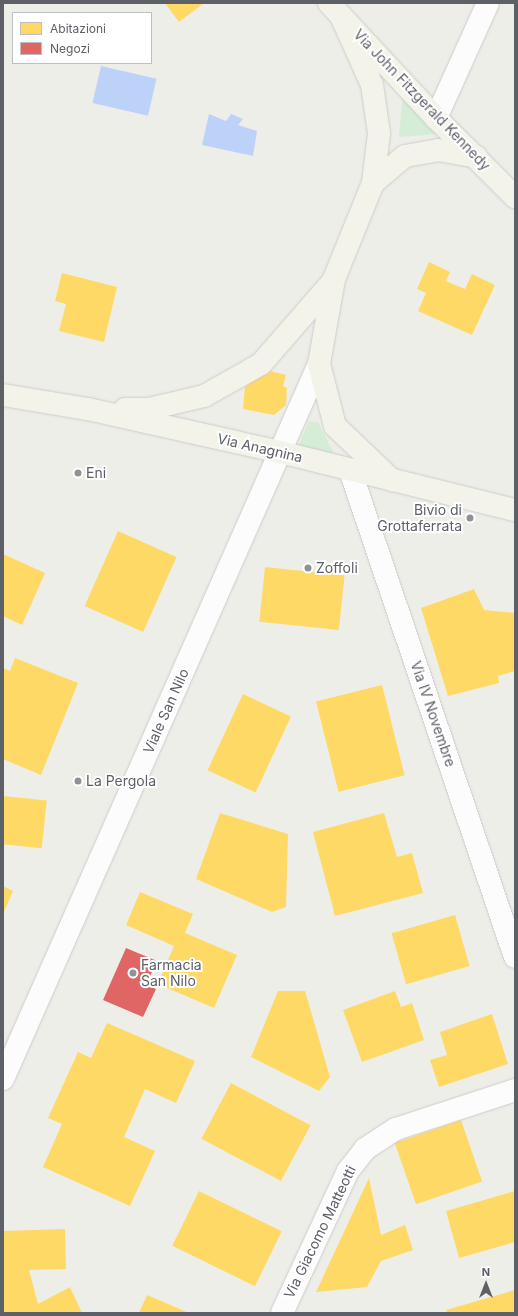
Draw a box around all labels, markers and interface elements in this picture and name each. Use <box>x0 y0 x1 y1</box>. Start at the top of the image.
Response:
legend <box>12 12 152 64</box>
text: Abitazioni <box>50 21 106 36</box>
street label: Via John Fitzgerald Kennedy <box>350 26 494 174</box>
text: Negozi <box>50 41 90 56</box>
street label: Via Anagnina <box>216 430 304 466</box>
place label: Eni <box>86 465 106 481</box>
marker: Eni <box>73 468 83 478</box>
place label: Bivio di Grottaferrata <box>377 502 462 534</box>
marker: Bivio di Grottaferrata <box>465 513 475 523</box>
place label: Zoffoli <box>316 560 358 576</box>
marker: Zoffoli <box>303 563 313 573</box>
street label: Via IV Novembre <box>407 659 459 769</box>
street label: Viale San Nilo <box>140 666 192 756</box>
place label: La Pergola <box>86 773 156 789</box>
marker: La Pergola <box>73 776 83 786</box>
place label: Farmacia San Nilo <box>141 957 202 990</box>
marker: Farmacia San Nilo <box>128 968 138 978</box>
street label: Via Giacomo Matteotti <box>281 1163 359 1301</box>
north arrow <box>466 1264 506 1304</box>
text: N <box>482 1265 490 1279</box>

